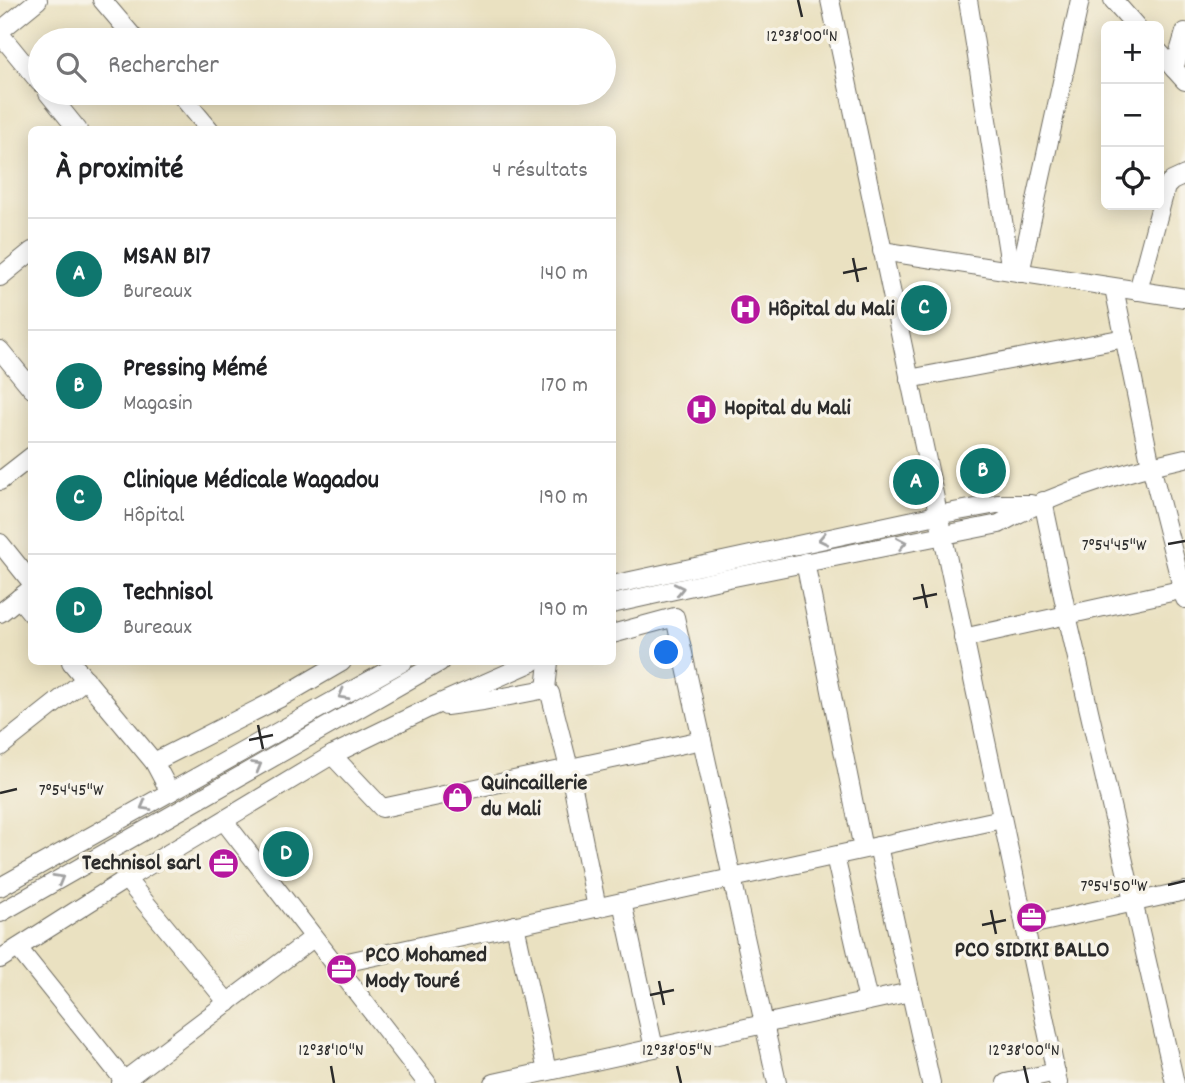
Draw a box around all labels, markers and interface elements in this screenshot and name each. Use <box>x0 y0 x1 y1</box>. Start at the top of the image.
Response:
map controls <box>1101 21 1164 210</box>
button: + <box>1101 21 1164 84</box>
text: 12°38'00"N <box>766 25 838 50</box>
search box <box>28 28 616 105</box>
icon: search <box>52 48 90 86</box>
text: Rechercher <box>108 48 219 85</box>
button: − <box>1101 84 1164 147</box>
button: locate <box>1101 147 1164 210</box>
text: À proximité <box>56 150 183 193</box>
text: 4 résultats <box>492 155 588 188</box>
text: MSAN B17 <box>123 239 211 276</box>
text: A <box>73 258 85 291</box>
text: 140 m <box>540 258 588 291</box>
text: Bureaux <box>123 276 192 309</box>
pin: C <box>901 282 947 334</box>
hospital icon: Hôpital du Mali <box>728 293 762 327</box>
place label: Hôpital du Mali <box>768 294 896 327</box>
text: Pressing Mémé <box>123 351 267 388</box>
text: B <box>74 370 84 403</box>
text: 170 m <box>541 370 588 403</box>
text: Magasin <box>123 388 193 421</box>
hospital icon: Hopital du Mali <box>684 392 718 426</box>
place label: Hopital du Mali <box>724 393 852 426</box>
pin: B <box>960 445 1006 497</box>
pin: A <box>893 456 939 508</box>
text: Clinique Médicale Wagadou <box>123 463 379 500</box>
text: C <box>73 482 85 515</box>
text: 190 m <box>539 482 588 515</box>
text: Hôpital <box>123 500 185 533</box>
one-way arrow <box>817 530 829 545</box>
text: 7°54'45"W <box>1082 534 1147 559</box>
one-way arrow <box>896 536 908 551</box>
text: Technisol <box>123 575 213 612</box>
one-way arrow <box>673 583 685 597</box>
text: D <box>73 594 85 627</box>
text: 190 m <box>539 594 588 627</box>
text: Bureaux <box>123 612 192 645</box>
your location <box>649 635 683 669</box>
one-way arrow <box>338 687 351 700</box>
one-way arrow <box>249 761 262 774</box>
place label: Quincaillerie du Mali <box>481 768 587 827</box>
text: 7°54'45"W <box>39 779 104 804</box>
shop icon: Quincaillerie du Mali <box>441 780 475 814</box>
one-way arrow <box>140 798 152 811</box>
pin: D <box>263 828 309 880</box>
office icon: Technisol sarl <box>207 847 241 881</box>
place label: Technisol sarl <box>82 848 202 881</box>
one-way arrow <box>52 874 65 887</box>
text: 7°54'50"W <box>1081 875 1148 900</box>
office icon: PCO SIDIKI BALLO <box>1015 900 1049 934</box>
place label: PCO SIDIKI BALLO <box>954 935 1110 968</box>
place label: PCO Mohamed Mody Touré <box>365 940 487 999</box>
office icon: PCO Mohamed Mody Touré <box>325 952 359 986</box>
text: 12°38'10"N <box>298 1039 364 1064</box>
text: 12°38'05"N <box>642 1039 712 1064</box>
text: 12°38'00"N <box>988 1039 1060 1064</box>

